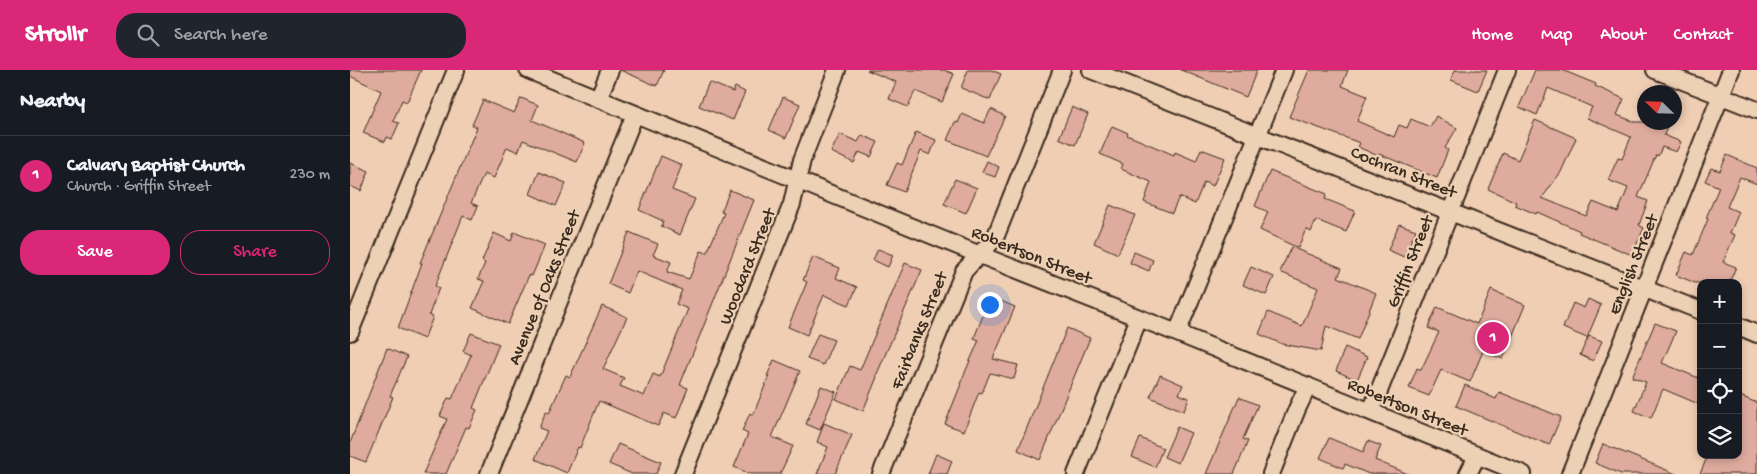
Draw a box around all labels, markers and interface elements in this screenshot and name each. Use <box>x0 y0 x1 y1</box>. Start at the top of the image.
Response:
search box <box>116 13 466 58</box>
text: Strollr <box>25 21 86 50</box>
icon: search <box>134 21 162 49</box>
text: Search here <box>174 24 268 47</box>
text: Home <box>1471 25 1513 46</box>
text: Map <box>1541 25 1572 46</box>
text: About <box>1600 25 1646 46</box>
text: Contact <box>1674 25 1732 46</box>
north arrow <box>1637 85 1682 130</box>
text: Nearby <box>20 90 85 115</box>
street label: Cochran Street <box>1347 143 1460 205</box>
text: Calvary Baptist Church <box>67 155 245 178</box>
text: 1 <box>33 166 39 185</box>
text: 230 m <box>290 166 330 185</box>
text: Church · Griffin Street <box>67 178 211 197</box>
street label: Woodard Street <box>715 204 782 328</box>
street label: Avenue of Oaks Street <box>505 206 587 368</box>
street label: English Street <box>1605 210 1665 318</box>
street label: Griffin Street <box>1383 211 1440 311</box>
street label: Robertson Street <box>968 223 1096 291</box>
button: Save <box>20 230 170 275</box>
button: Share <box>180 230 330 275</box>
street label: Fairbanks Street <box>887 268 954 393</box>
map controls <box>1697 279 1742 459</box>
button: + <box>1697 279 1742 324</box>
your location <box>977 292 1003 318</box>
pin: 1 <box>1477 319 1509 357</box>
button: − <box>1697 324 1742 369</box>
button: locate <box>1697 369 1742 414</box>
street label: Robertson Street <box>1344 375 1472 443</box>
button: layers <box>1697 414 1742 459</box>

